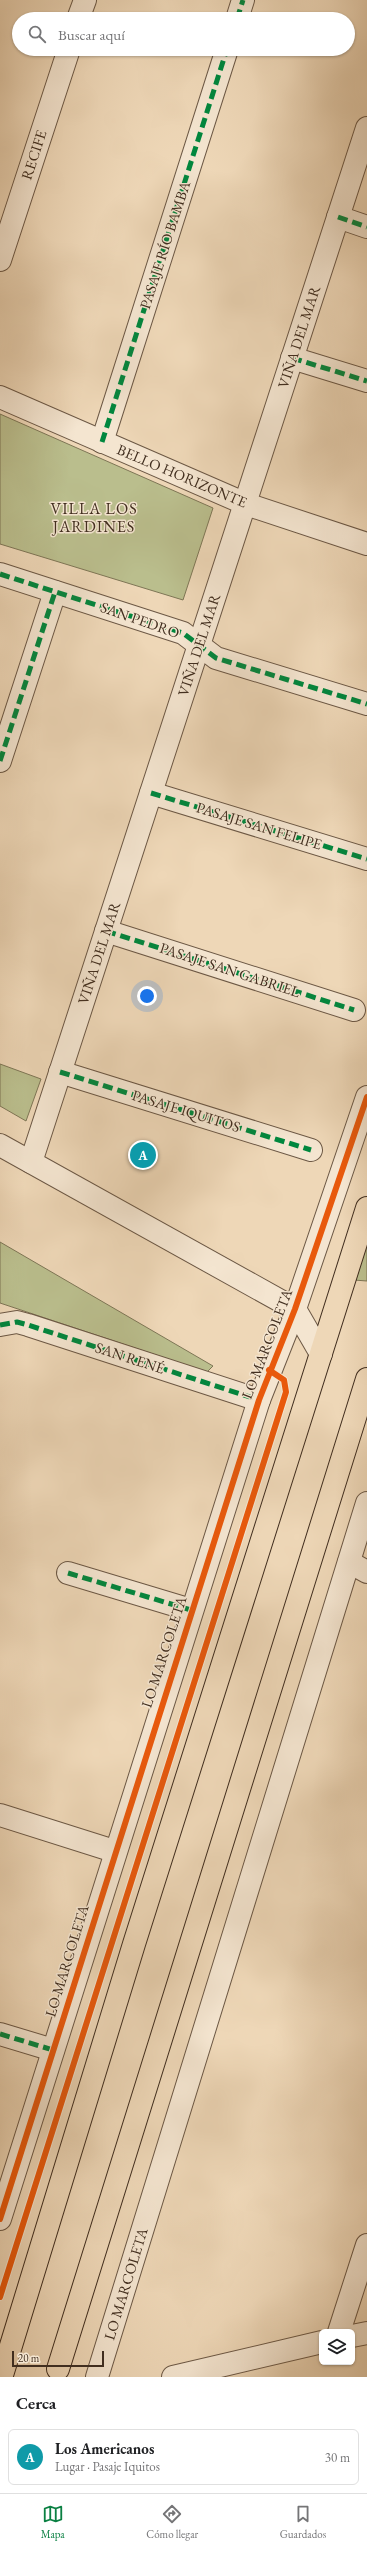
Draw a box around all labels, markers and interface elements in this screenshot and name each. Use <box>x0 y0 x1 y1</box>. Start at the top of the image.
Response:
search box <box>12 12 355 56</box>
icon: search <box>26 23 48 45</box>
text: Buscar aquí <box>58 25 125 44</box>
street label: RECIFE <box>17 127 51 182</box>
street label: PASAJE RÍO BAMBA <box>135 178 194 311</box>
street label: VIÑA DEL MAR <box>273 283 324 390</box>
street label: BELLO HORIZONTE <box>114 440 251 512</box>
district label: VILLA LOS JARDINES <box>50 498 138 537</box>
street label: VIÑA DEL MAR <box>173 591 224 698</box>
street label: SAN PEDRO <box>98 597 182 642</box>
street label: PASAJE SAN FELIPE <box>194 797 325 854</box>
street label: VIÑA DEL MAR <box>73 899 124 1006</box>
street label: PASAJE SAN GABRIEL <box>158 938 303 1001</box>
your location <box>137 986 157 1006</box>
street label: PASAJE IQUITOS <box>130 1085 243 1136</box>
pin: A <box>130 1140 156 1170</box>
street label: LO MARCOLETA <box>237 1286 296 1402</box>
street label: SAN RENÉ <box>93 1337 168 1378</box>
street label: LO MARCOLETA <box>137 1593 191 1710</box>
street label: LO MARCOLETA <box>40 1902 93 2019</box>
street label: LO MARCOLETA <box>99 2225 152 2342</box>
map controls <box>319 2329 355 2365</box>
button: layers <box>319 2329 355 2365</box>
scale bar <box>12 2349 104 2368</box>
text: 20 m <box>18 2351 39 2365</box>
text: Cerca <box>16 2392 56 2414</box>
text: Los Americanos <box>55 2439 154 2458</box>
text: A <box>25 2449 35 2466</box>
text: 30 m <box>325 2449 350 2466</box>
text: Lugar · Pasaje Iquitos <box>55 2458 160 2475</box>
tab: Mapa <box>41 2503 65 2541</box>
tab: Cómo llegar <box>146 2503 198 2541</box>
tab: Guardados <box>280 2503 326 2541</box>

